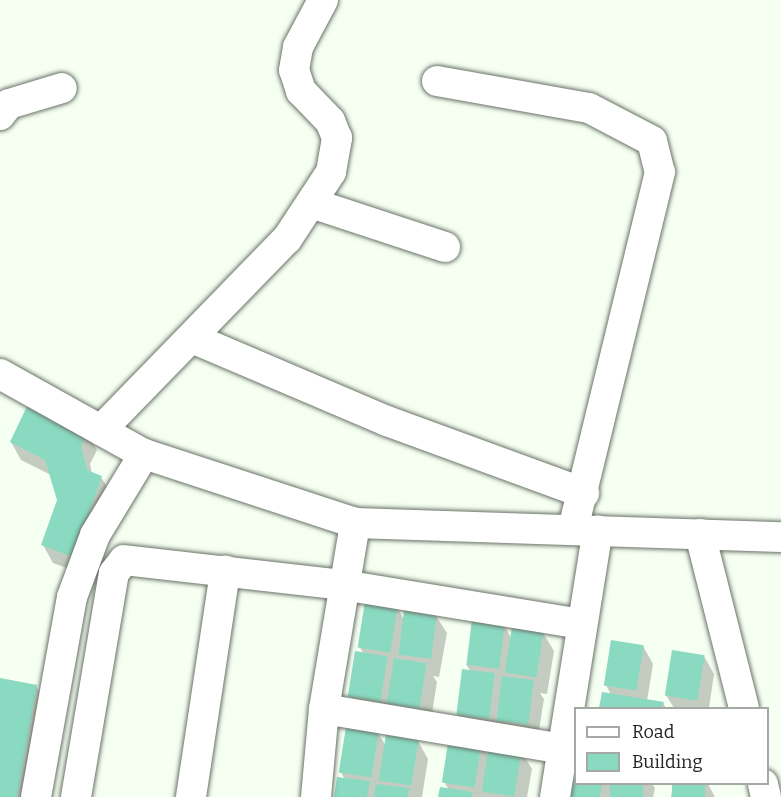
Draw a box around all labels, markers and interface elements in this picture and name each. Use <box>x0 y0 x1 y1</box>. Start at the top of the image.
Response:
legend <box>574 707 769 785</box>
text: Road <box>632 721 674 743</box>
text: Building <box>632 751 703 773</box>

